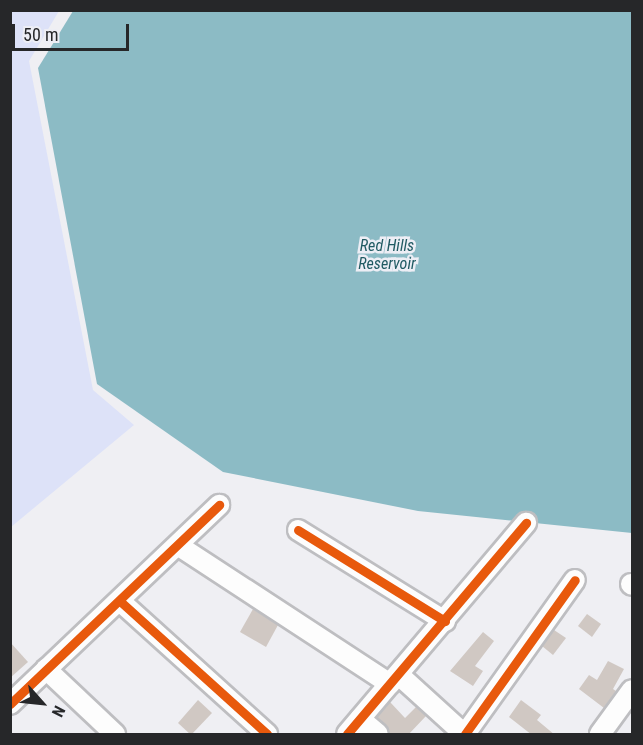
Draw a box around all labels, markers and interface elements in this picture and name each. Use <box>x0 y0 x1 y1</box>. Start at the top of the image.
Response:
scale bar <box>15 12 132 50</box>
text: 50 m <box>23 24 58 45</box>
water label: Red Hills Reservoir <box>358 236 416 274</box>
north arrow <box>12 673 72 733</box>
text: N <box>48 703 69 720</box>

